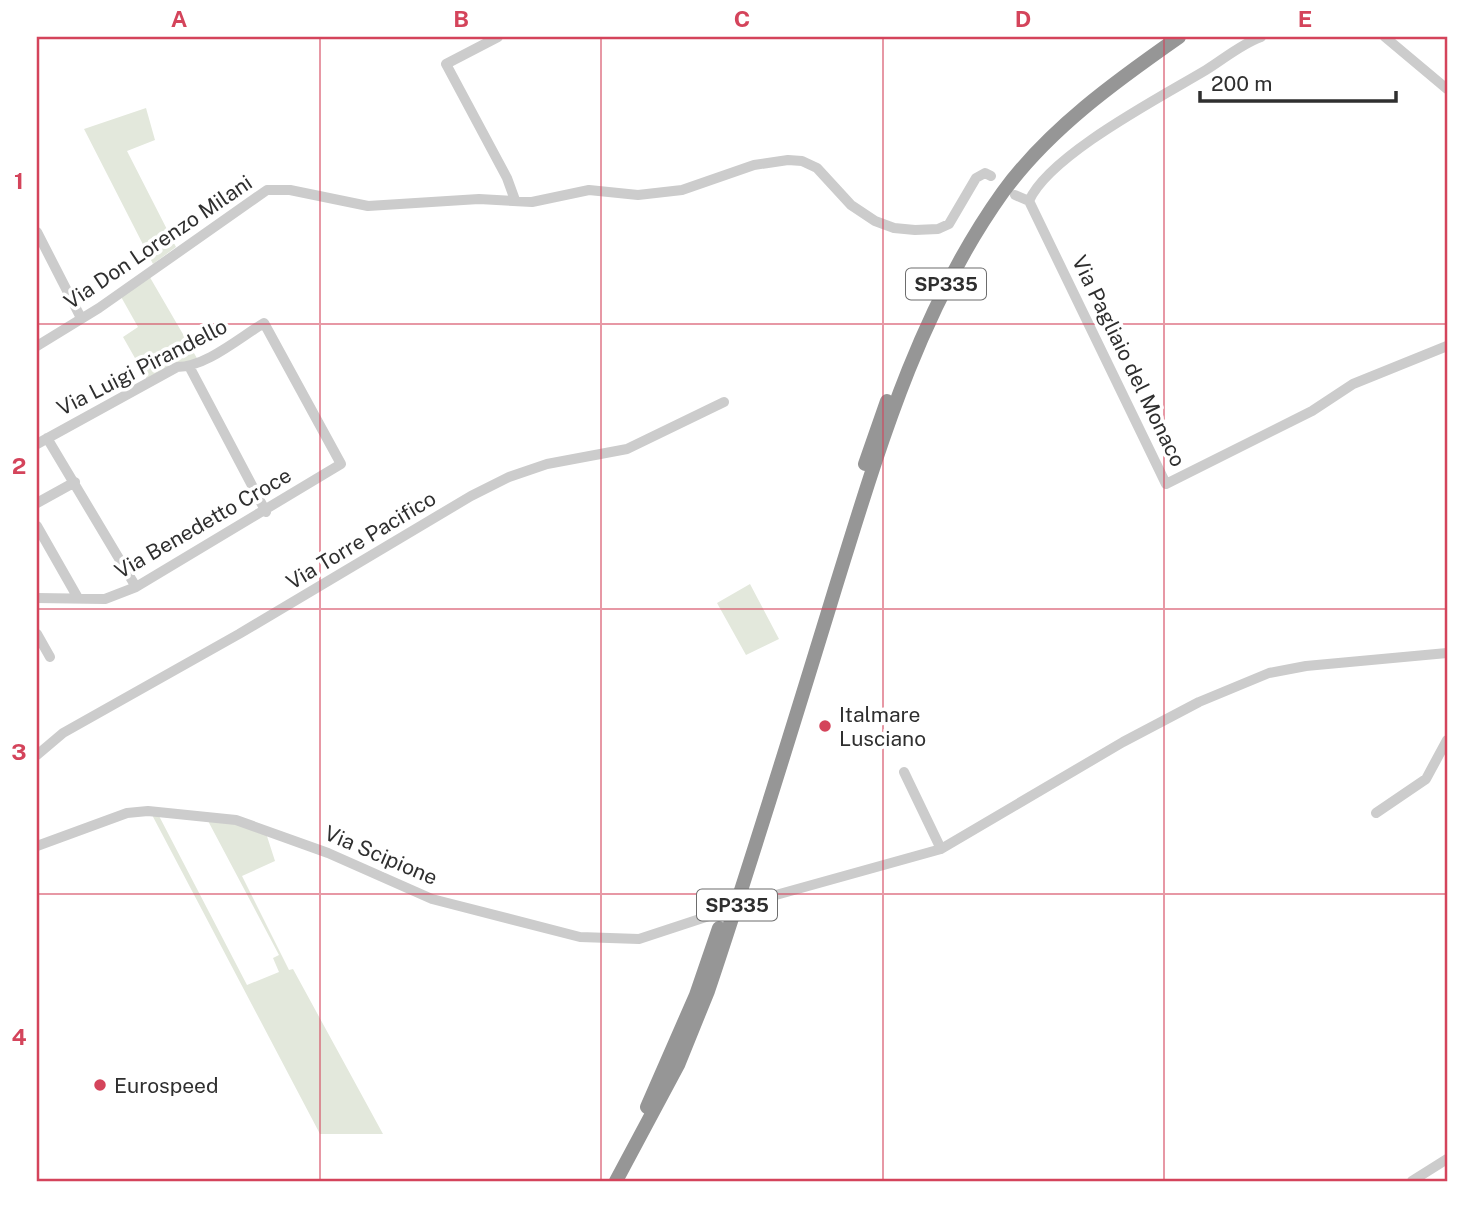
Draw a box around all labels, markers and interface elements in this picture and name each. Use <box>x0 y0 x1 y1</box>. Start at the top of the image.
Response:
text: A <box>171 5 188 32</box>
text: B <box>453 5 469 32</box>
text: C <box>734 5 750 32</box>
text: D <box>1015 5 1031 32</box>
text: E <box>1298 5 1312 32</box>
scale bar <box>1200 60 1396 104</box>
text: 200 m <box>1211 71 1272 96</box>
text: 1 <box>14 167 24 194</box>
street label: Via Don Lorenzo Milani <box>59 170 257 314</box>
street label: Via Pagliaio del Monaco <box>1067 251 1191 471</box>
road number: SP335 <box>906 268 986 300</box>
street label: Via Luigi Pirandello <box>53 313 231 421</box>
text: 2 <box>12 452 26 479</box>
street label: Via Benedetto Croce <box>110 462 296 584</box>
street label: Via Torre Pacifico <box>282 485 440 595</box>
place label: Italmare Lusciano <box>839 702 926 751</box>
marker: Italmare Lusciano <box>817 718 833 734</box>
text: 3 <box>11 738 27 765</box>
street label: Via Scipione <box>321 820 441 890</box>
road number: SP335 <box>697 890 777 920</box>
text: 4 <box>11 1023 27 1050</box>
place label: Eurospeed <box>114 1073 219 1098</box>
marker: Eurospeed <box>92 1077 108 1093</box>

